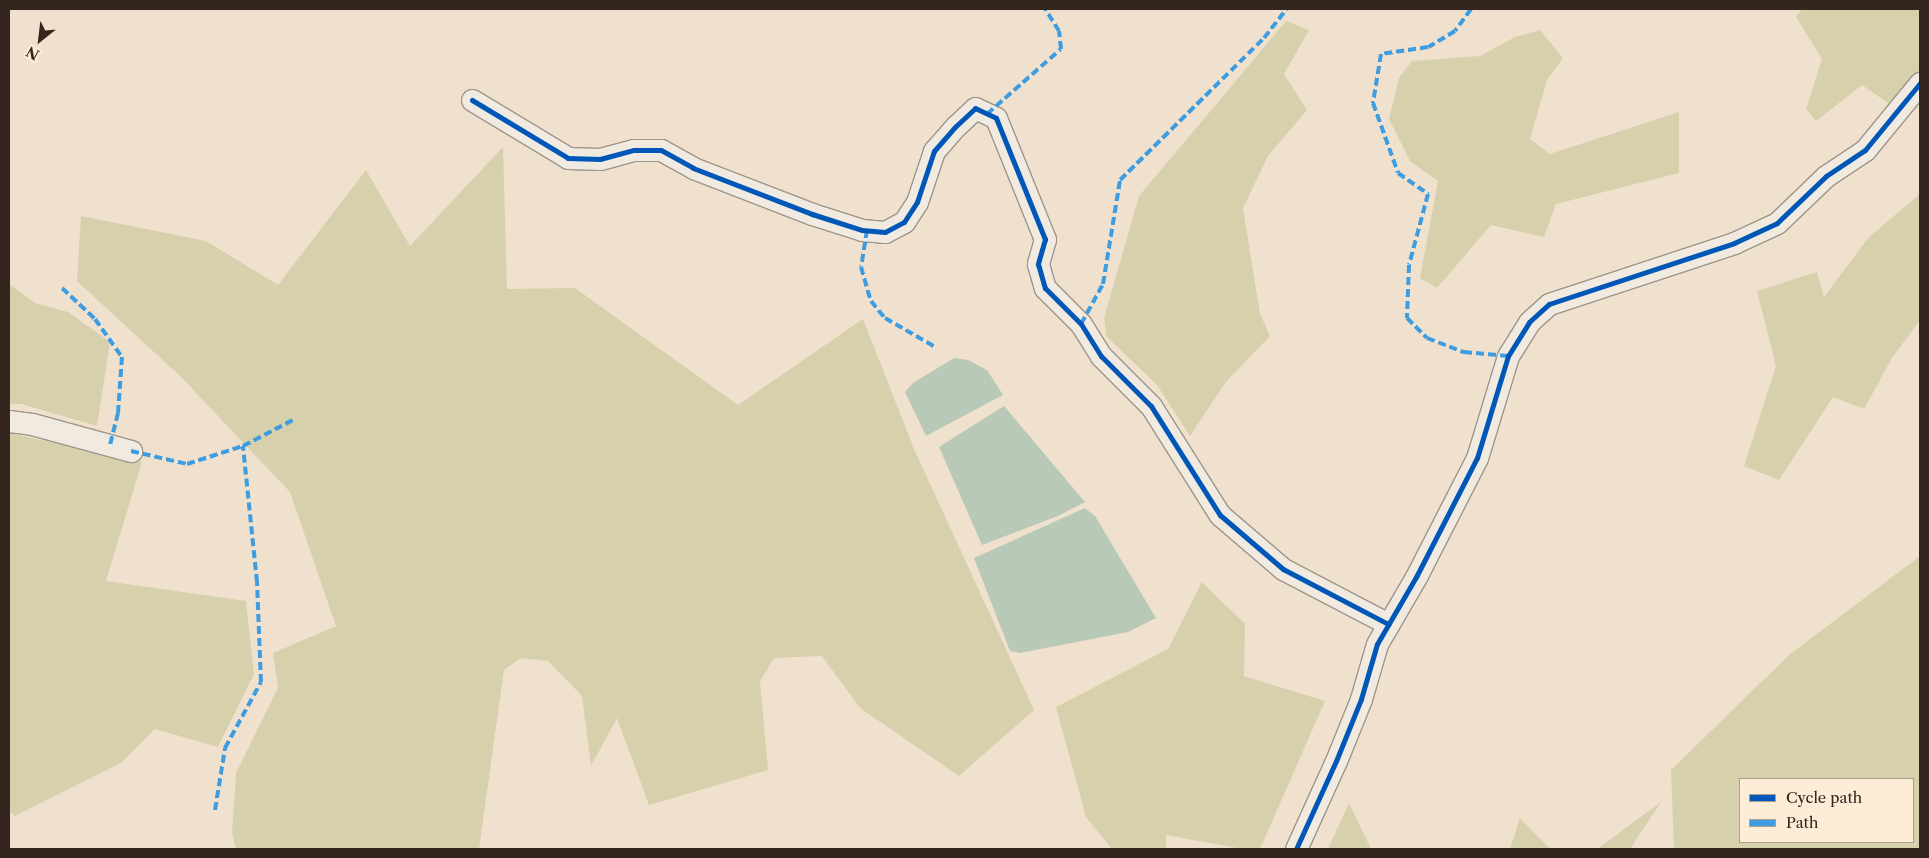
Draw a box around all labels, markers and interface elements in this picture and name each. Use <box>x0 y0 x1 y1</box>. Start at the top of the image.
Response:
north arrow <box>15 15 65 65</box>
text: N <box>23 42 42 64</box>
legend <box>1739 778 1914 843</box>
text: Cycle path <box>1786 788 1862 807</box>
text: Path <box>1786 813 1818 832</box>

